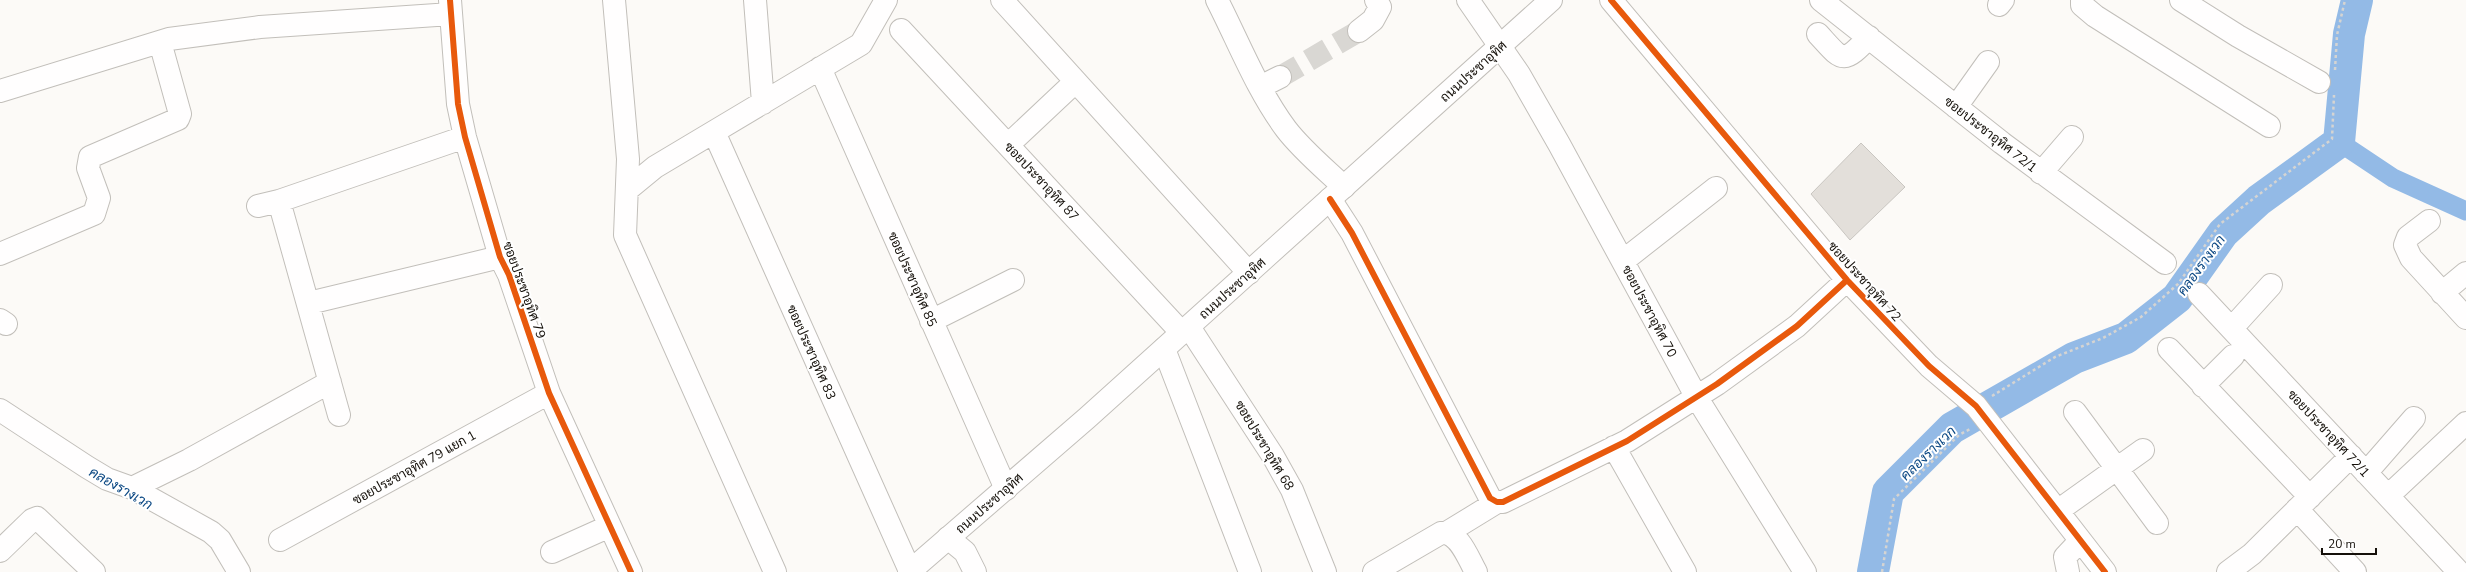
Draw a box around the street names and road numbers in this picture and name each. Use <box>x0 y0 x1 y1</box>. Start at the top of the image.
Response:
street label: ถนนประชาอุทิศ <box>1436 37 1511 107</box>
street label: ซอยประชาอุทิศ 72/1 <box>1940 93 2041 177</box>
street label: ซอยประชาอุทิศ 87 <box>1000 138 1083 225</box>
street label: ซอยประชาอุทิศ 85 <box>883 229 941 330</box>
street label: ซอยประชาอุทิศ 72 <box>1823 238 1905 326</box>
street label: ซอยประชาอุทิศ 79 <box>498 239 550 341</box>
street label: ถนนประชาอุทิศ <box>1195 254 1270 324</box>
street label: ซอยประชาอุทิศ 70 <box>1617 262 1681 361</box>
street label: ซอยประชาอุทิศ 83 <box>782 302 840 403</box>
street label: ซอยประชาอุทิศ 72/1 <box>2283 386 2374 481</box>
street label: ซอยประชาอุทิศ 68 <box>1230 397 1298 494</box>
street label: ซอยประชาอุทิศ 79 แยก 1 <box>349 426 480 509</box>
street label: ถนนประชาอุทิศ <box>952 469 1027 538</box>

